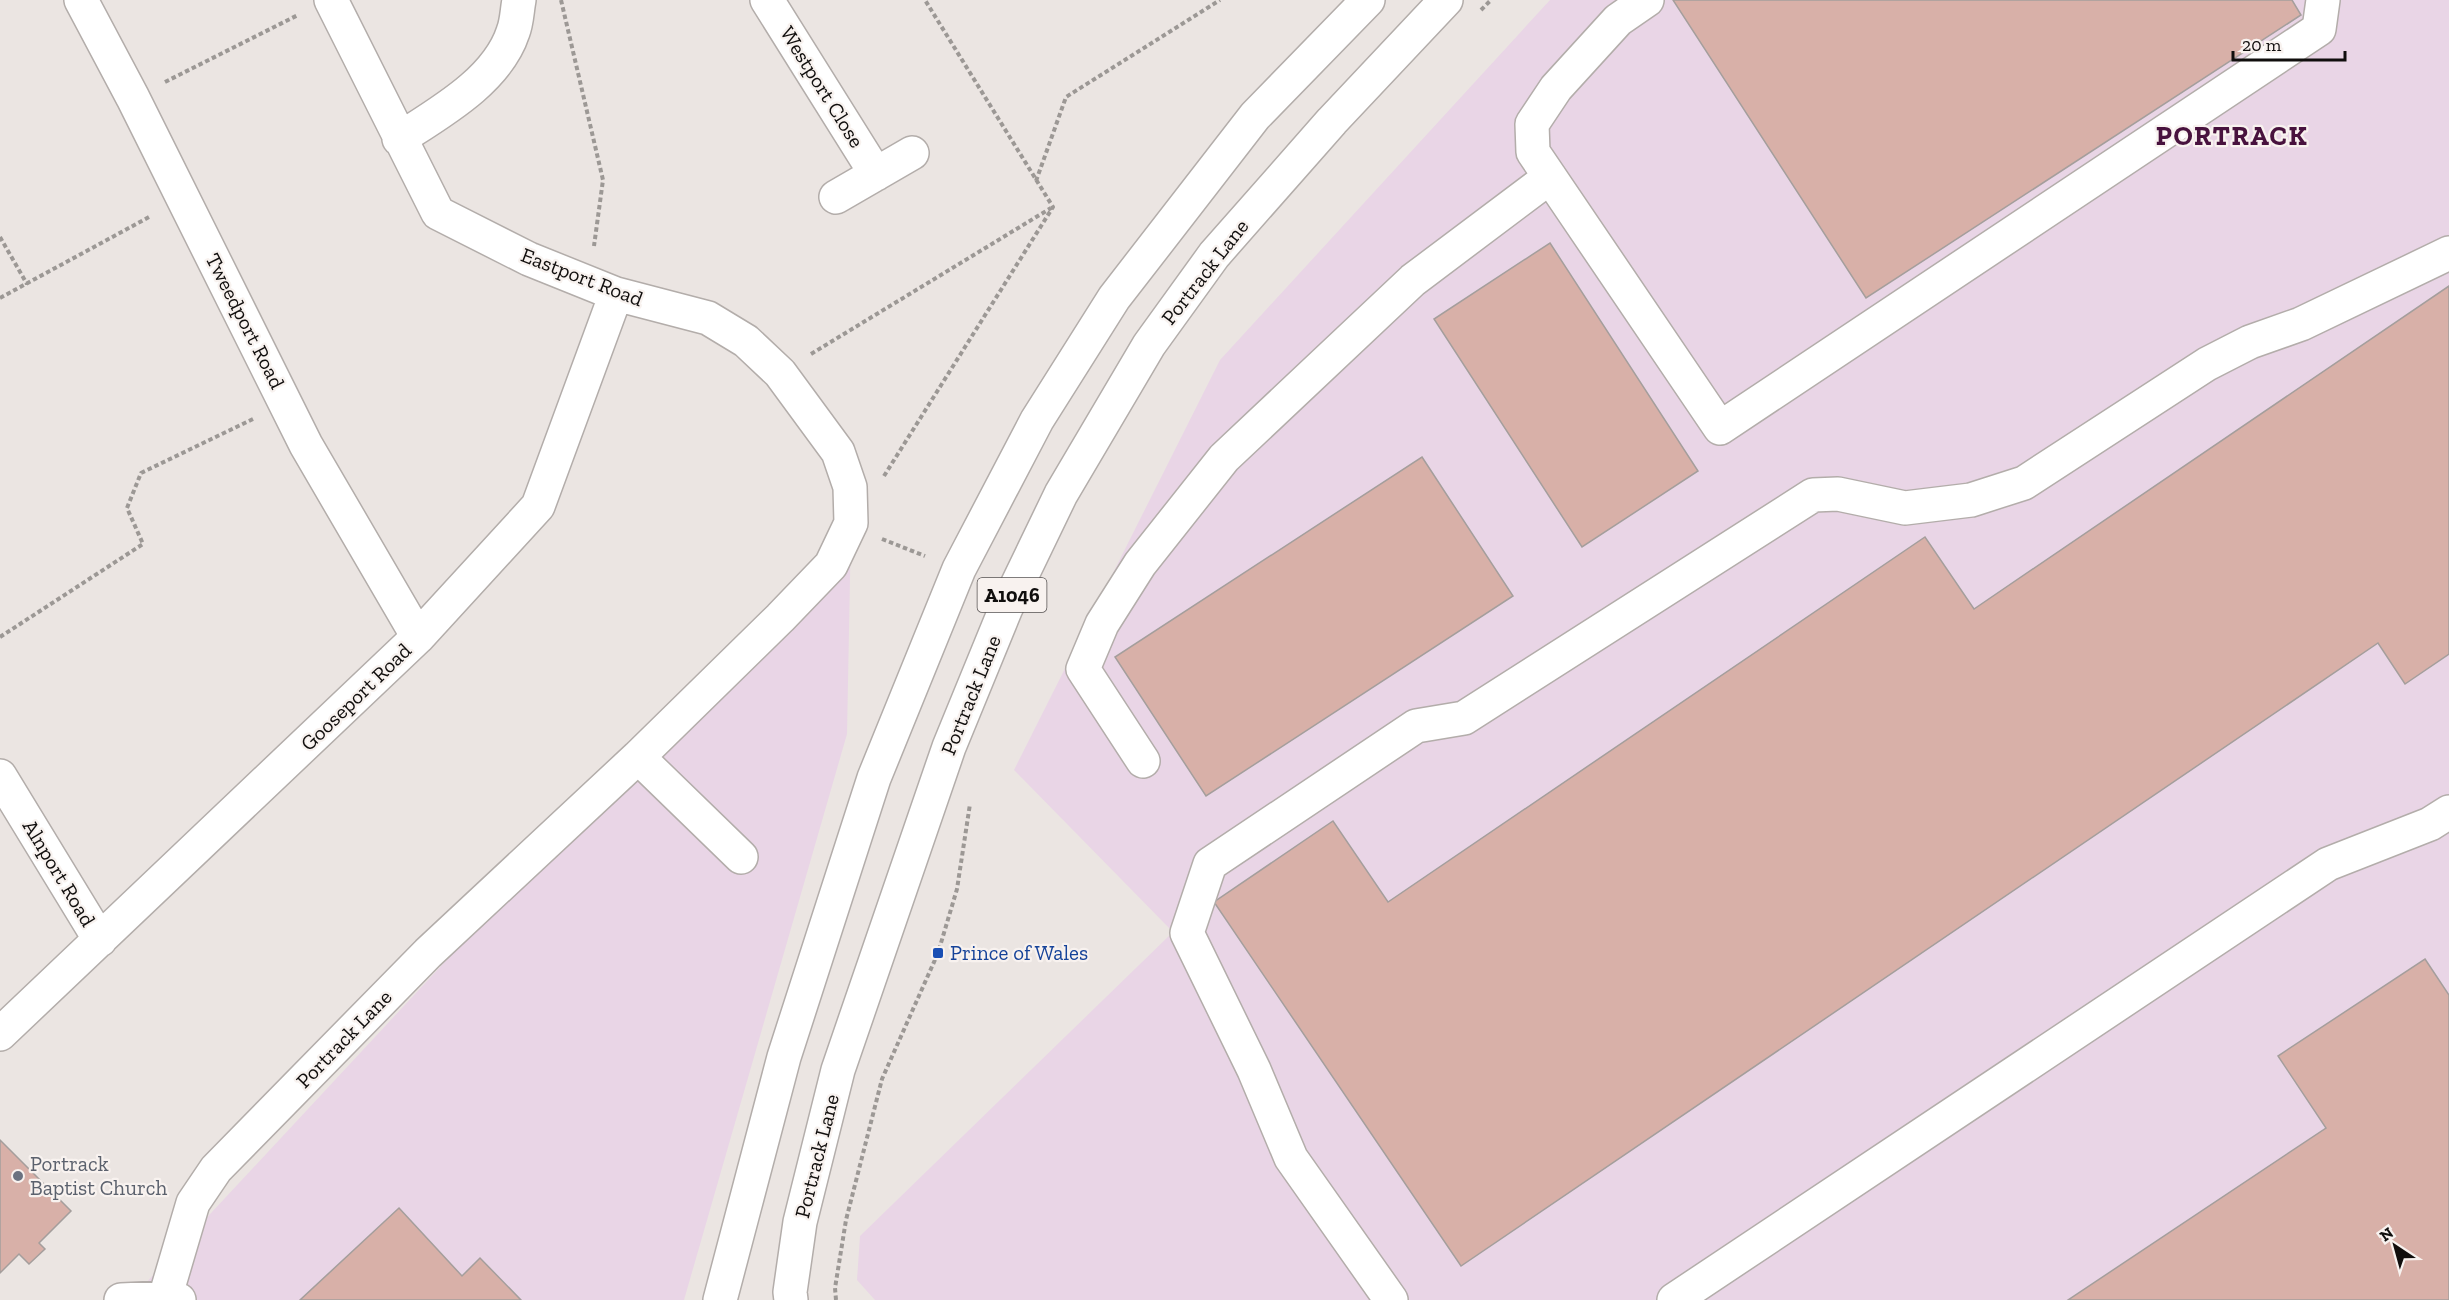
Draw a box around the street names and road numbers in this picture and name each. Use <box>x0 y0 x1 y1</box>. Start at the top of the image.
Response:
street label: Westport Close <box>775 22 870 152</box>
street label: Portrack Lane <box>1156 214 1254 329</box>
street label: Eastport Road <box>518 242 647 311</box>
street label: Tweedport Road <box>201 249 291 393</box>
road number: A1046 <box>978 578 1046 612</box>
street label: Portrack Lane <box>935 631 1006 758</box>
street label: Gooseport Road <box>295 637 416 756</box>
street label: Alnport Road <box>18 815 101 931</box>
street label: Portrack Lane <box>291 984 397 1093</box>
street label: Portrack Lane <box>789 1091 844 1220</box>

